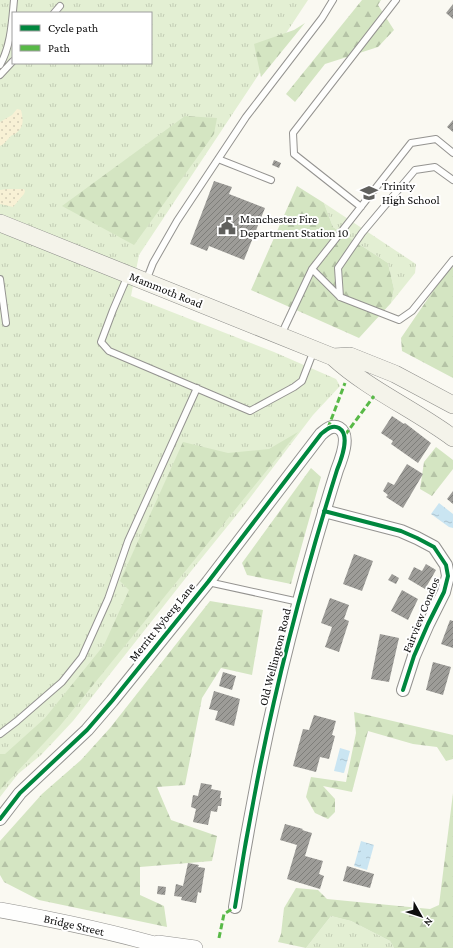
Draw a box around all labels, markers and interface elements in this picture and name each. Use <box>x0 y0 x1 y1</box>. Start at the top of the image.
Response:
legend <box>12 12 152 64</box>
text: Cycle path <box>48 21 99 35</box>
text: Path <box>48 41 70 55</box>
place label: Trinity High School <box>382 179 440 207</box>
school or university icon: Trinity High School <box>359 183 379 203</box>
place label: Manchester Fire Department Station 10 <box>240 212 349 240</box>
public building icon: Manchester Fire Department Station 10 <box>217 216 237 236</box>
street label: Mammoth Road <box>127 269 205 311</box>
street label: Fairview Condos <box>400 575 443 655</box>
street label: Merritt Nyberg Lane <box>126 580 198 664</box>
street label: Old Wellington Road <box>256 606 294 707</box>
north arrow <box>401 896 441 936</box>
street label: Bridge Street <box>42 911 107 939</box>
text: N <box>421 916 436 929</box>

